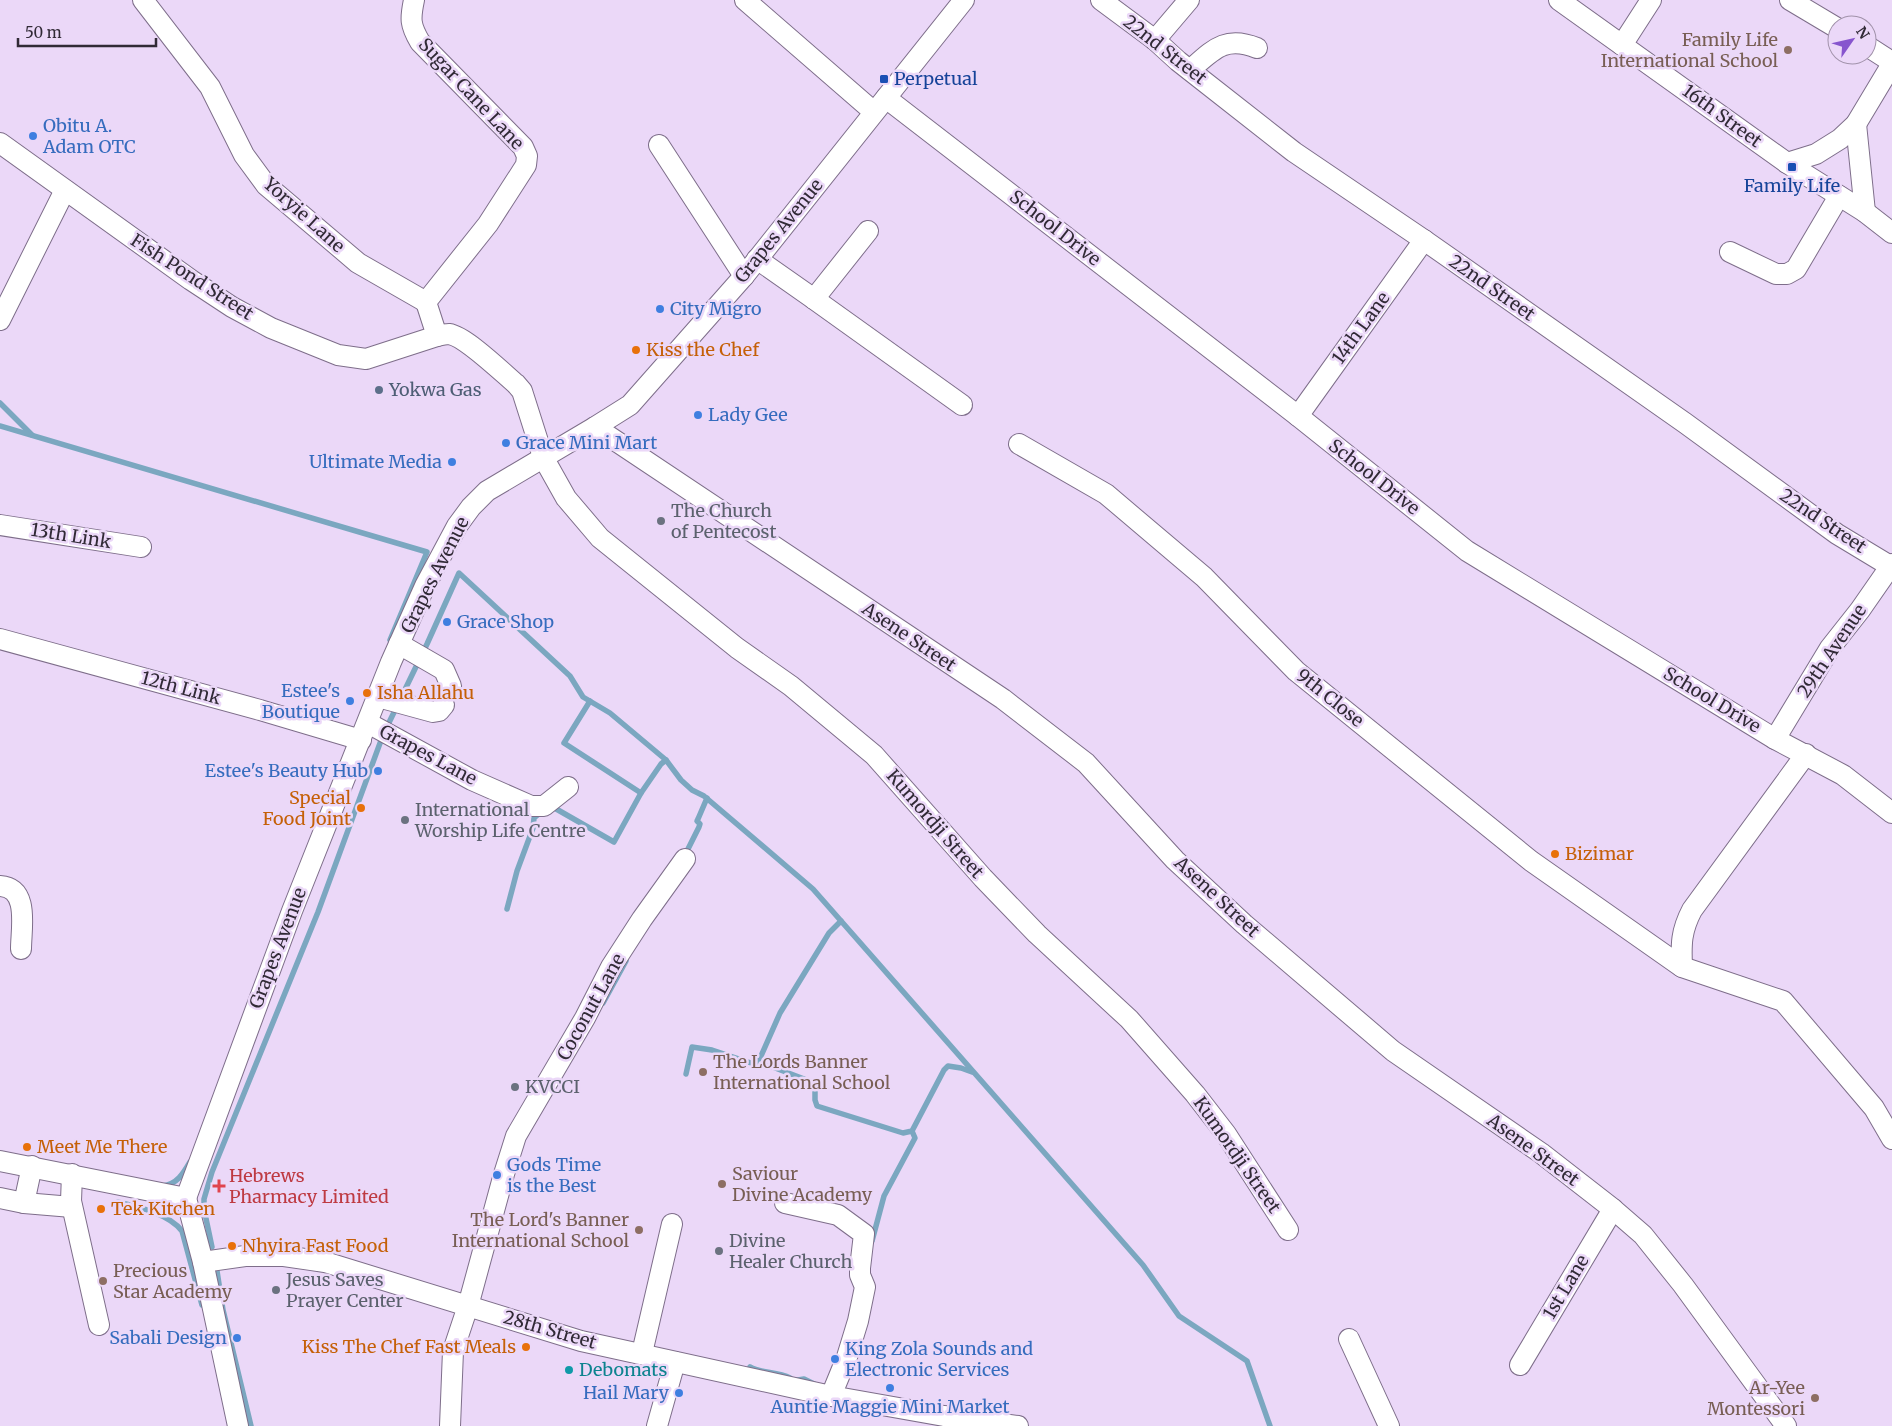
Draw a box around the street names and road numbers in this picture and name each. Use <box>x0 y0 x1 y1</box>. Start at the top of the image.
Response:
street label: 22nd Street <box>1119 10 1212 89</box>
street label: Sugar Cane Lane <box>414 33 529 154</box>
street label: 16th Street <box>1678 79 1767 152</box>
street label: Yoryie Lane <box>258 171 350 257</box>
street label: Grapes Avenue <box>730 174 828 287</box>
street label: School Drive <box>1005 185 1106 270</box>
street label: Fish Pond Street <box>127 228 258 325</box>
street label: 22nd Street <box>1445 250 1540 326</box>
street label: 14th Lane <box>1327 287 1395 368</box>
street label: School Drive <box>1324 434 1425 519</box>
street label: 22nd Street <box>1776 483 1871 558</box>
street label: Grapes Avenue <box>395 513 474 637</box>
street label: 13th Link <box>29 518 113 553</box>
street label: Asene Street <box>857 596 961 676</box>
street label: 29th Avenue <box>1792 600 1871 702</box>
street label: School Drive <box>1659 661 1765 738</box>
street label: 9th Close <box>1292 663 1369 732</box>
street label: 12th Link <box>139 666 224 709</box>
street label: Grapes Lane <box>376 719 481 790</box>
street label: Kumordji Street <box>882 764 989 883</box>
street label: Asene Street <box>1169 851 1265 942</box>
street label: Grapes Avenue <box>244 884 311 1011</box>
street label: Coconut Lane <box>552 949 629 1064</box>
street label: Kumordji Street <box>1189 1092 1286 1217</box>
street label: Asene Street <box>1482 1108 1584 1191</box>
street label: 1st Lane <box>1537 1250 1594 1323</box>
street label: 28th Street <box>501 1305 599 1354</box>

